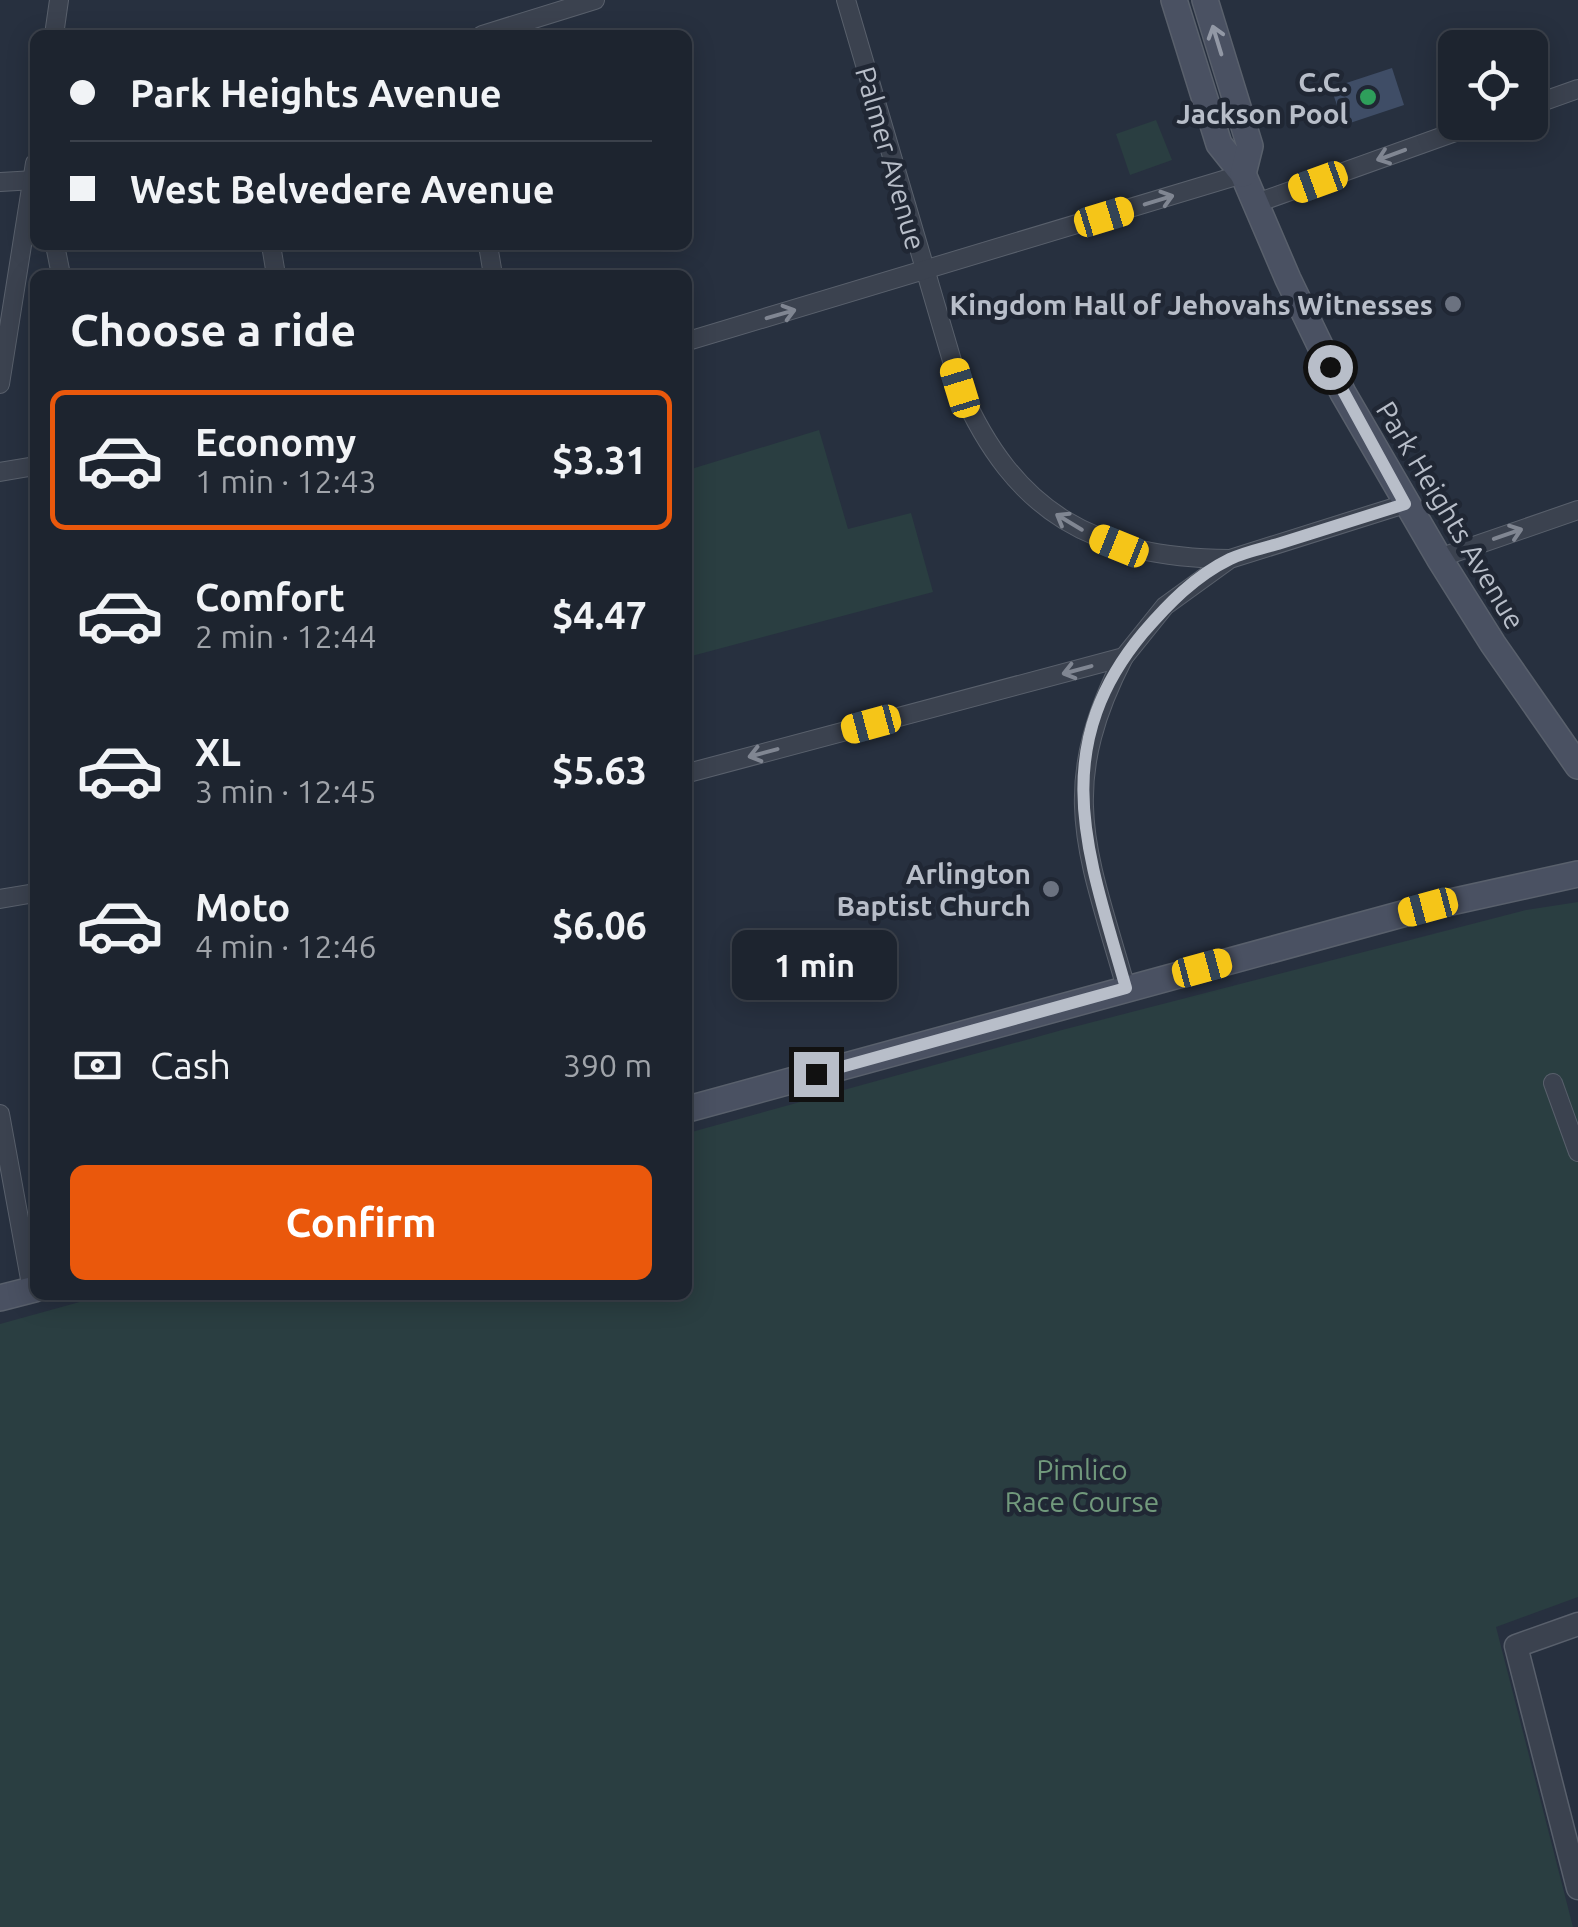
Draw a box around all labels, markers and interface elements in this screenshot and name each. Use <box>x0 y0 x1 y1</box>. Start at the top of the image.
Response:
one-way arrow <box>1207 24 1225 56</box>
map controls <box>1438 30 1548 140</box>
button: locate <box>1438 30 1548 140</box>
street label: Palmer Avenue <box>850 63 932 253</box>
place label: C.C. Jackson Pool <box>1176 66 1348 129</box>
text: Park Heights Avenue <box>130 72 502 114</box>
marker: C.C. Jackson Pool <box>1357 86 1379 108</box>
one-way arrow <box>1377 147 1408 165</box>
car <box>1285 158 1351 206</box>
text: West Belvedere Avenue <box>130 168 555 210</box>
one-way arrow <box>1143 190 1175 208</box>
car <box>1071 194 1137 240</box>
place label: Kingdom Hall of Jehovahs Witnesses <box>949 289 1433 320</box>
marker: Kingdom Hall of Jehovahs Witnesses <box>1442 293 1464 315</box>
text: Choose a ride <box>70 304 356 355</box>
one-way arrow <box>765 304 796 322</box>
route start <box>1308 345 1353 390</box>
car <box>937 355 983 421</box>
street label: Park Heights Avenue <box>1371 396 1531 634</box>
icon: car <box>75 415 165 505</box>
text: Economy <box>195 421 356 463</box>
text: $3.31 <box>552 439 647 481</box>
text: 1 min · 12:43 <box>195 463 377 499</box>
one-way arrow <box>1055 512 1084 533</box>
car <box>1086 521 1152 571</box>
one-way arrow <box>1492 524 1523 542</box>
icon: car <box>75 570 165 660</box>
text: Comfort <box>195 576 345 618</box>
text: $4.47 <box>552 594 647 636</box>
text: 2 min · 12:44 <box>195 618 377 654</box>
one-way arrow <box>1062 661 1093 680</box>
car <box>838 702 904 746</box>
icon: car <box>75 725 165 815</box>
text: XL <box>195 731 241 773</box>
one-way arrow <box>748 745 779 764</box>
text: $5.63 <box>552 749 647 791</box>
text: 3 min · 12:45 <box>195 773 377 809</box>
place label: Arlington Baptist Church <box>837 858 1031 921</box>
marker: Arlington Baptist Church <box>1040 878 1062 900</box>
icon: car <box>75 880 165 970</box>
car <box>1395 885 1461 929</box>
text: Moto <box>195 886 290 928</box>
text: $6.06 <box>552 904 647 946</box>
text: 4 min · 12:46 <box>195 928 377 964</box>
callout: 1 min <box>734 929 898 999</box>
car <box>1169 946 1235 990</box>
text: 1 min <box>774 947 855 983</box>
icon: cash <box>70 1038 125 1093</box>
text: Cash <box>150 1044 231 1086</box>
text: 390 m <box>563 1047 652 1083</box>
route end <box>794 1052 839 1097</box>
button: Confirm <box>70 1165 652 1280</box>
park label: Pimlico Race Course <box>1005 1454 1159 1517</box>

